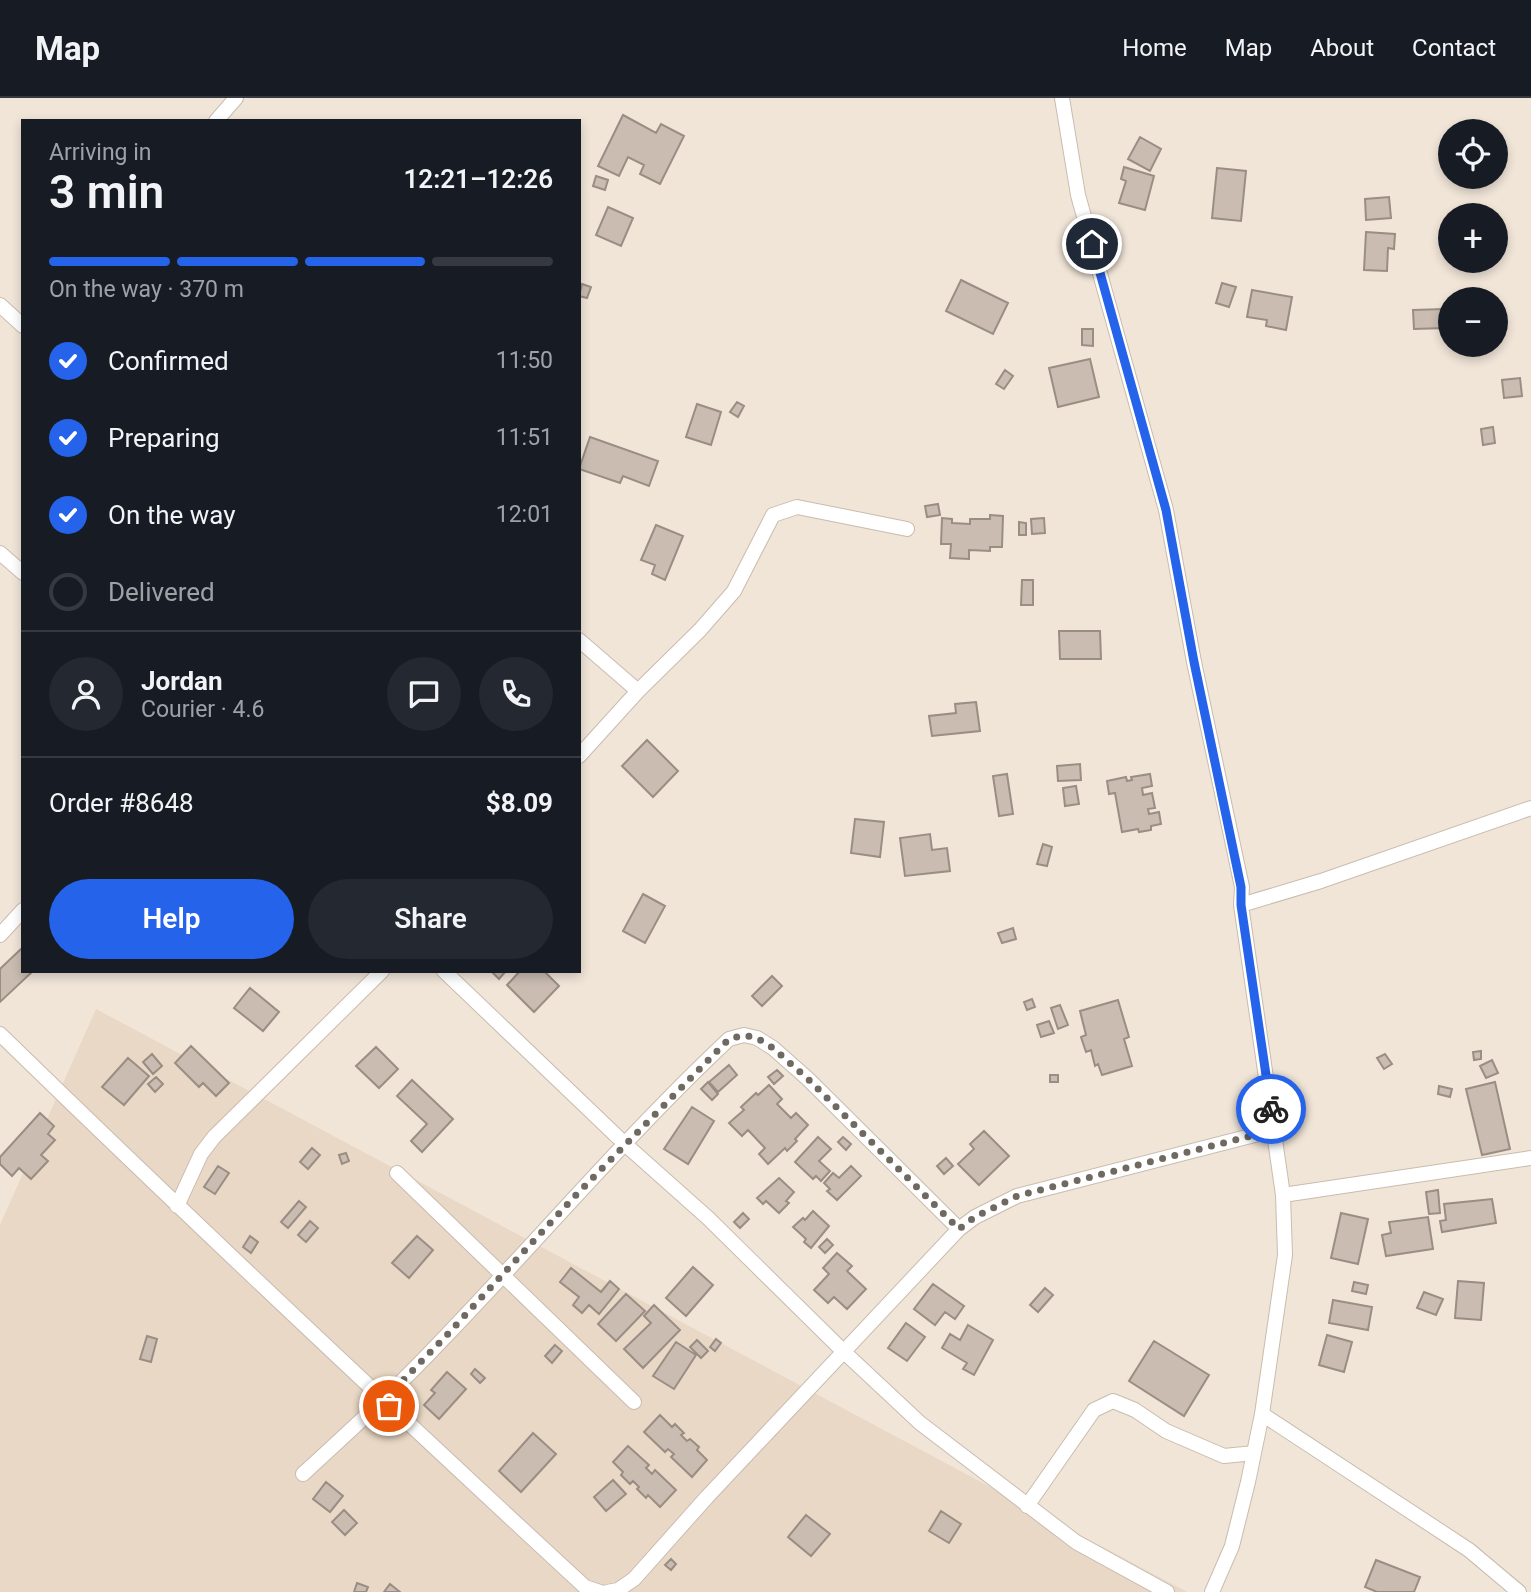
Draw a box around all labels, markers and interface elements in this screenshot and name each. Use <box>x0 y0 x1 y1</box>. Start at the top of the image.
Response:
text: Map <box>35 29 100 68</box>
text: Home <box>1122 34 1187 62</box>
text: Map <box>1225 34 1272 62</box>
text: About <box>1310 34 1374 62</box>
text: Contact <box>1412 34 1496 62</box>
map controls <box>1438 119 1508 357</box>
button: locate <box>1438 119 1508 189</box>
text: Arriving in <box>49 139 152 166</box>
text: 12:21–12:26 <box>403 164 553 194</box>
text: 3 min <box>49 165 164 219</box>
button: + <box>1438 203 1508 273</box>
pin <box>1062 214 1122 274</box>
icon: home <box>1073 225 1111 263</box>
text: On the way · 370 m <box>49 276 244 303</box>
button: − <box>1438 287 1508 357</box>
icon: check <box>49 342 87 380</box>
text: Confirmed <box>108 346 229 376</box>
text: 11:50 <box>496 347 553 374</box>
icon: check <box>49 419 87 457</box>
text: Preparing <box>108 423 220 453</box>
text: 11:51 <box>496 424 553 451</box>
icon: check <box>49 496 87 534</box>
text: On the way <box>108 500 236 530</box>
text: 12:01 <box>496 501 553 528</box>
text: Delivered <box>108 577 215 607</box>
button: person <box>49 657 123 731</box>
button: chat <box>387 657 461 731</box>
button: phone <box>479 657 553 731</box>
text: Jordan <box>141 666 223 696</box>
text: Courier · 4.6 <box>141 696 264 723</box>
text: Order #8648 <box>49 788 194 818</box>
text: $8.09 <box>486 788 553 818</box>
button: Help <box>49 879 294 959</box>
button: Share <box>308 879 553 959</box>
courier <box>1236 1074 1306 1144</box>
icon: bike <box>1252 1090 1290 1128</box>
pin <box>359 1376 419 1436</box>
icon: bag <box>370 1387 408 1425</box>

